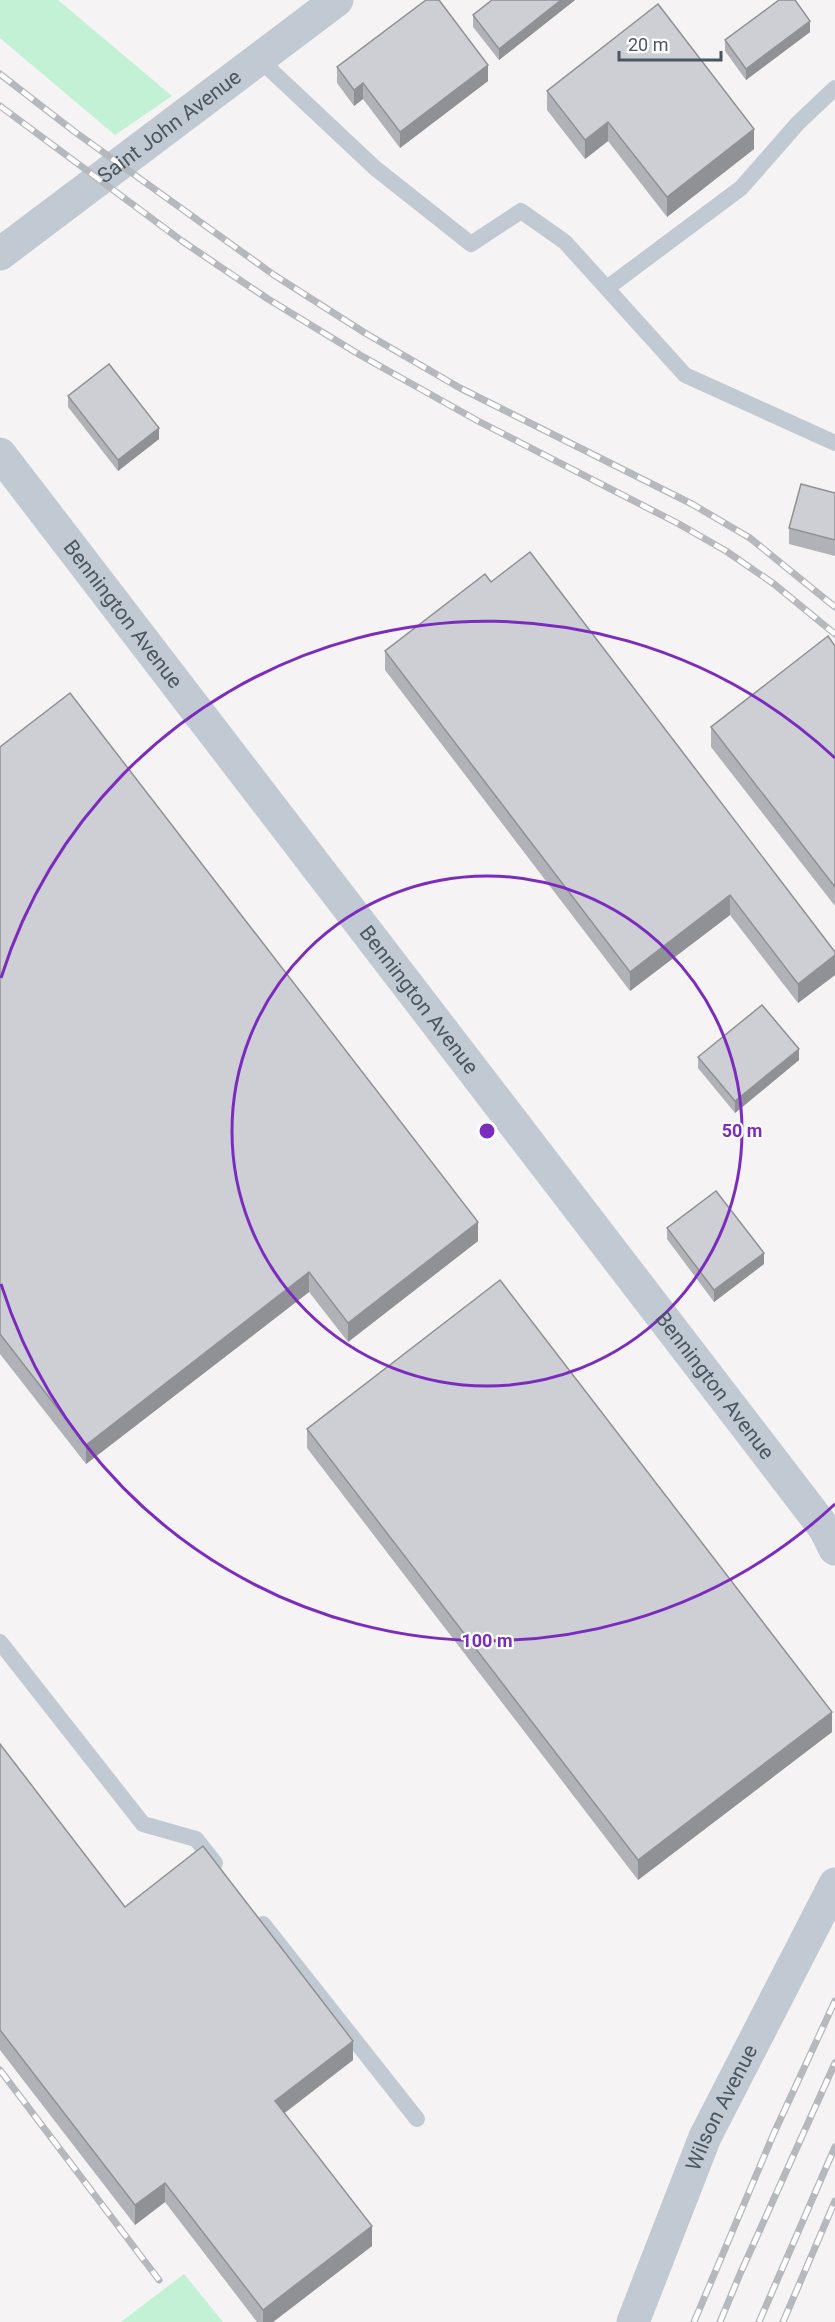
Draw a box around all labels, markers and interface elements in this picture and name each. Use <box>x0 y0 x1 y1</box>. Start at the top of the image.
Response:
scale bar <box>619 24 721 62</box>
text: 20 m <box>628 34 668 55</box>
street label: Saint John Avenue <box>93 65 246 188</box>
street label: Bennington Avenue <box>59 535 187 693</box>
street label: Bennington Avenue <box>355 921 483 1079</box>
text: 50 m <box>722 1120 762 1141</box>
centre of rings <box>477 1121 497 1141</box>
street label: Bennington Avenue <box>650 1307 779 1464</box>
text: 100 m <box>461 1630 513 1651</box>
street label: Wilson Avenue <box>681 2041 762 2174</box>

